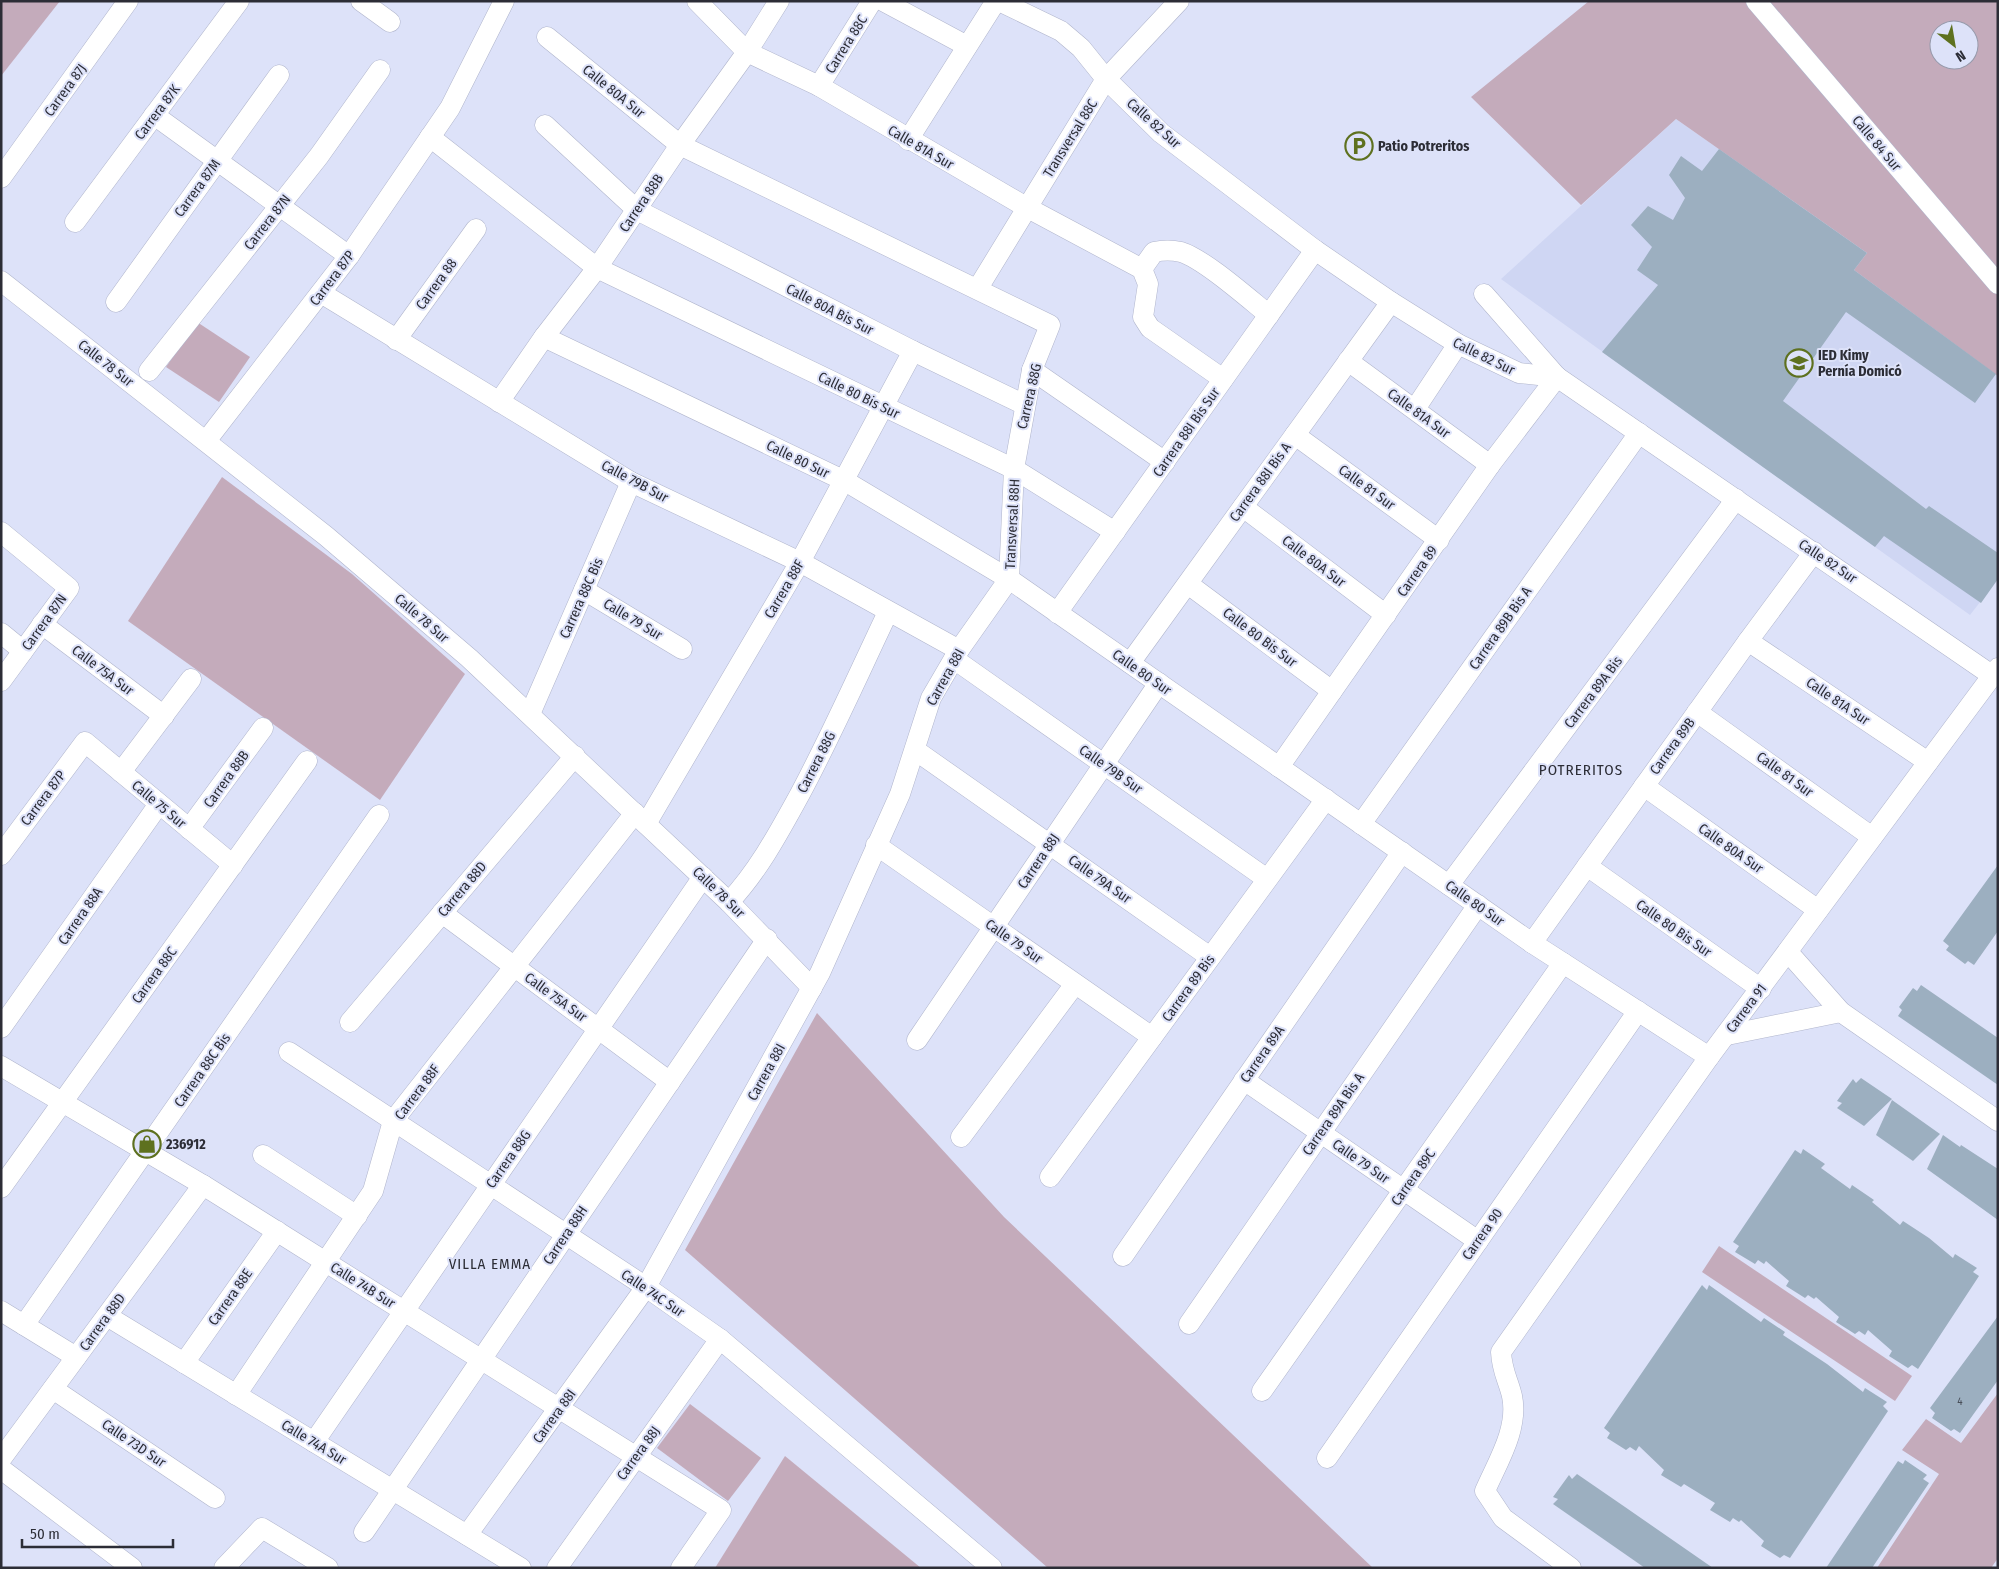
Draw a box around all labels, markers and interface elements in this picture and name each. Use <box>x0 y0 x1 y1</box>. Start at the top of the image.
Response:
street label: Carrera 88C <box>822 12 871 77</box>
north arrow <box>1929 20 1979 70</box>
text: N <box>1952 46 1968 65</box>
street label: Carrera 87J <box>41 61 90 120</box>
street label: Calle 80A Sur <box>579 61 648 122</box>
street label: Carrera 87K <box>131 81 184 143</box>
street label: Calle 82 Sur <box>1123 95 1184 152</box>
street label: Transversal 88C <box>1040 96 1101 181</box>
street label: Calle 84 Sur <box>1848 112 1905 175</box>
street label: Calle 81A Sur <box>885 122 957 173</box>
parking icon: Patio Potreritos <box>1344 131 1374 161</box>
place label: Patio Potreritos <box>1378 138 1469 155</box>
street label: Carrera 87M <box>171 156 224 220</box>
street label: Carrera 88B <box>616 171 667 236</box>
street label: Carrera 87N <box>240 191 294 253</box>
street label: Carrera 87P <box>306 247 359 309</box>
street label: Carrera 88 <box>412 256 461 313</box>
street label: Calle 80A Bis Sur <box>783 280 876 339</box>
street label: Calle 82 Sur <box>1450 334 1518 379</box>
street label: Calle 78 Sur <box>74 336 137 390</box>
place label: IED Kimy Pernía Domicó <box>1818 347 1902 380</box>
school or university icon: IED Kimy Pernía Domicó <box>1784 348 1814 378</box>
street label: Carrera 88G <box>1014 362 1045 431</box>
street label: Calle 80 Bis Sur <box>815 368 902 423</box>
street label: Carrera 88I Bis Sur <box>1149 384 1224 480</box>
street label: Calle 81A Sur <box>1384 385 1453 442</box>
street label: Calle 80 Sur <box>764 437 832 482</box>
street label: Carrera 88I Bis A <box>1226 439 1295 525</box>
street label: Calle 79B Sur <box>598 457 671 506</box>
street label: Calle 81 Sur <box>1335 461 1398 514</box>
street label: Transversal 88H <box>1002 478 1023 570</box>
street label: Calle 80A Sur <box>1279 532 1349 591</box>
street label: Calle 82 Sur <box>1795 536 1860 587</box>
street label: Carrera 89 <box>1394 542 1441 600</box>
street label: Carrera 88C Bis <box>556 555 607 641</box>
street label: Carrera 88F <box>761 557 808 622</box>
street label: Carrera 89B Bis A <box>1466 583 1536 673</box>
street label: Calle 78 Sur <box>391 590 452 647</box>
street label: Carrera 87N <box>18 591 71 654</box>
street label: Calle 79 Sur <box>600 595 665 644</box>
street label: Calle 80 Bis Sur <box>1219 604 1300 671</box>
street label: Calle 75A Sur <box>68 642 137 699</box>
street label: Carrera 88I <box>923 646 968 709</box>
street label: Calle 80 Sur <box>1109 646 1175 699</box>
street label: Carrera 89A Bis <box>1561 653 1626 732</box>
street label: Calle 81A Sur <box>1803 674 1873 729</box>
street label: Carrera 89B <box>1646 714 1699 778</box>
street label: Carrera 88G <box>794 729 839 796</box>
street label: Calle 79B Sur <box>1076 741 1146 798</box>
street label: Carrera 88B <box>200 747 253 811</box>
street label: Calle 81 Sur <box>1753 748 1816 801</box>
district label: POTRERITOS <box>1539 761 1623 779</box>
street label: Carrera 87P <box>17 767 70 829</box>
street label: Calle 75 Sur <box>128 777 189 832</box>
street label: Calle 80A Sur <box>1695 820 1767 877</box>
street label: Carrera 88J <box>1014 831 1063 892</box>
street label: Calle 79A Sur <box>1065 851 1135 907</box>
street label: Carrera 88D <box>434 858 490 920</box>
street label: Calle 78 Sur <box>689 863 748 921</box>
street label: Calle 80 Sur <box>1442 877 1508 930</box>
street label: Carrera 88A <box>54 884 107 948</box>
street label: Calle 80 Bis Sur <box>1633 896 1715 961</box>
street label: Calle 79 Sur <box>982 916 1046 967</box>
street label: Carrera 88C <box>128 944 181 1007</box>
street label: Carrera 89 Bis <box>1158 951 1218 1025</box>
street label: Calle 75A Sur <box>521 969 590 1026</box>
street label: Carrera 91 <box>1723 981 1770 1036</box>
street label: Carrera 89A <box>1237 1022 1289 1086</box>
street label: Carrera 88C Bis <box>171 1030 234 1111</box>
street label: Carrera 88I <box>744 1041 789 1104</box>
street label: Carrera 88F <box>391 1061 444 1123</box>
street label: Carrera 89A Bis A <box>1299 1069 1368 1159</box>
street label: Carrera 88G <box>482 1127 535 1192</box>
shop icon: 236912 <box>132 1129 162 1159</box>
place label: 236912 <box>165 1136 206 1153</box>
street label: Calle 79 Sur <box>1329 1136 1393 1187</box>
street label: Carrera 89C <box>1388 1146 1439 1209</box>
street label: Carrera 88H <box>540 1203 591 1268</box>
street label: Carrera 90 <box>1459 1205 1506 1263</box>
district label: VILLA EMMA <box>449 1255 531 1273</box>
street label: Calle 74B Sur <box>327 1259 398 1312</box>
street label: Carrera 88E <box>205 1265 256 1329</box>
street label: Calle 74C Sur <box>618 1266 688 1321</box>
street label: Carrera 88D <box>76 1290 129 1354</box>
street label: Carrera 88I <box>529 1386 580 1447</box>
house number: 4 <box>1957 1395 1963 1408</box>
street label: Calle 73D Sur <box>98 1416 169 1471</box>
street label: Calle 74A Sur <box>278 1416 350 1469</box>
street label: Carrera 88J <box>613 1423 664 1484</box>
scale bar <box>22 1516 174 1548</box>
text: 50 m <box>30 1525 60 1543</box>

